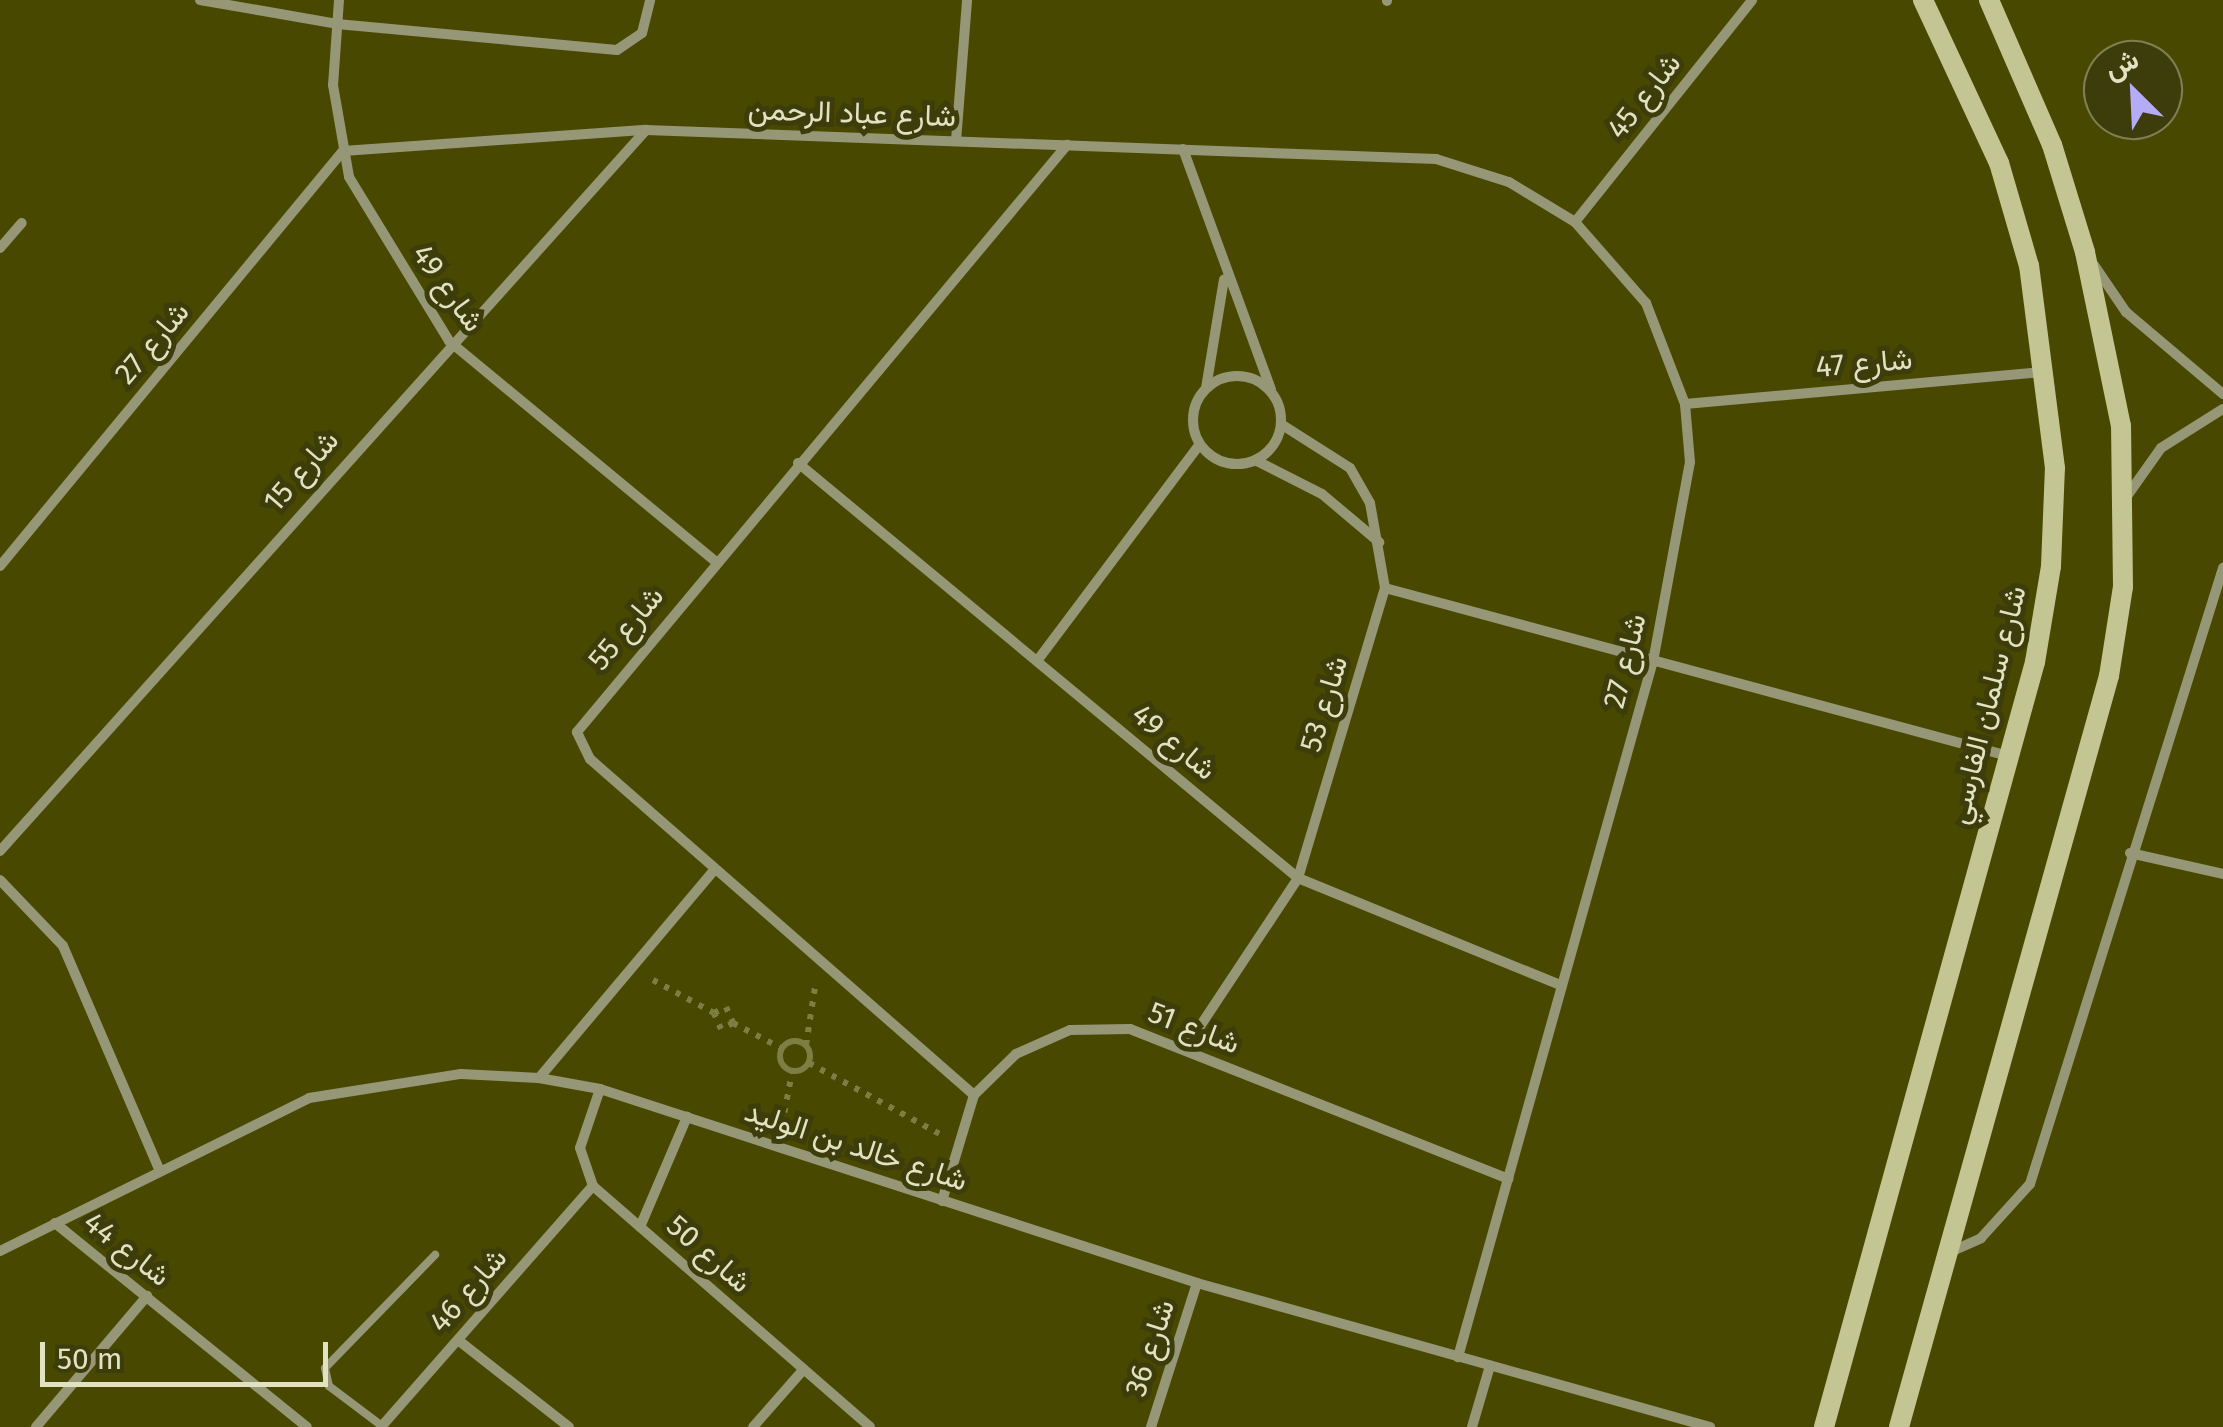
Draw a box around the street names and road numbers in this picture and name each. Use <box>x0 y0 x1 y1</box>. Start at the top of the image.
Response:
street label: شارع 45 <box>1599 46 1689 146</box>
street label: شارع عباد الرحمن <box>747 91 957 135</box>
street label: شارع 49 <box>404 237 492 339</box>
street label: شارع 27 <box>107 295 197 391</box>
street label: شارع 47 <box>1814 341 1914 385</box>
street label: شارع 15 <box>256 423 346 519</box>
street label: شارع 55 <box>581 579 671 677</box>
street label: شارع سلمان الفارسي <box>1940 582 2034 828</box>
street label: شارع 27 <box>1596 610 1654 712</box>
street label: شارع 53 <box>1292 652 1356 756</box>
street label: شارع 49 <box>1124 696 1224 788</box>
street label: شارع 51 <box>1143 994 1245 1062</box>
street label: شارع خالد بن الوليد <box>740 1093 972 1199</box>
street label: شارع 44 <box>76 1204 178 1294</box>
street label: شارع 50 <box>659 1208 759 1300</box>
street label: شارع 46 <box>422 1240 514 1340</box>
street label: شارع 36 <box>1118 1295 1182 1401</box>

